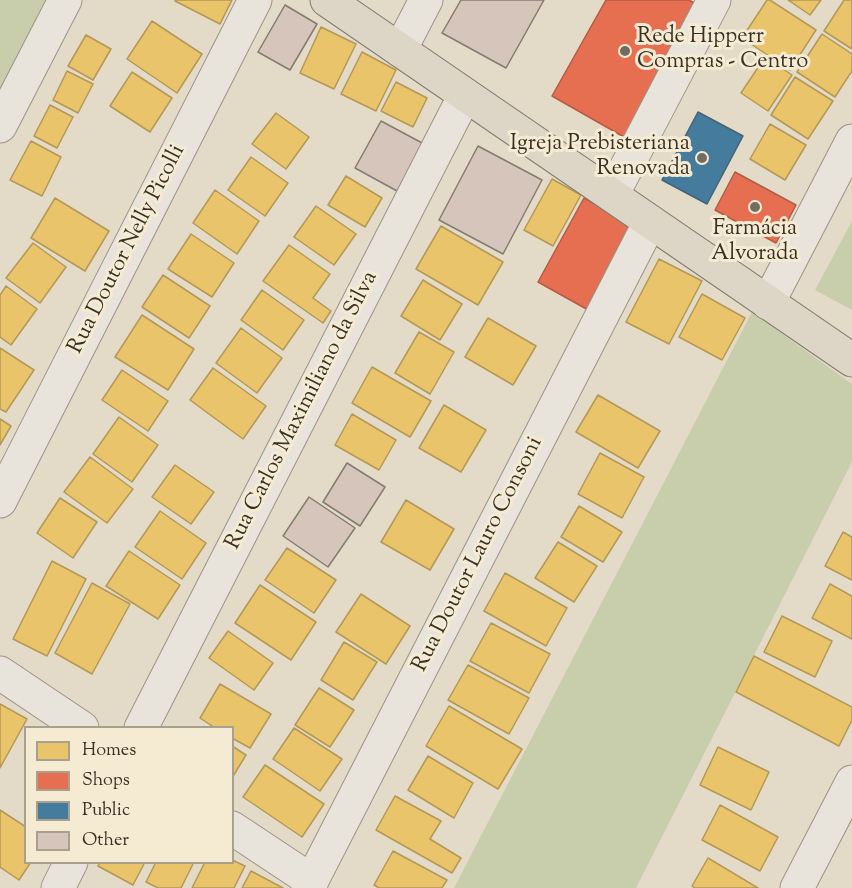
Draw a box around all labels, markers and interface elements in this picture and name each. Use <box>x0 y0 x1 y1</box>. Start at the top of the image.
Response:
place label: Rede Hipperr Compras - Centro <box>637 25 808 76</box>
marker: Rede Hipperr Compras - Centro <box>618 44 632 58</box>
place label: Igreja Prebisteriana Renovada <box>510 132 690 184</box>
street label: Rua Doutor Nelly Picolli <box>64 141 192 359</box>
marker: Igreja Prebisteriana Renovada <box>695 151 709 165</box>
marker: Farmácia Alvorada <box>748 200 762 214</box>
place label: Farmácia Alvorada <box>711 217 799 268</box>
street label: Rua Carlos Maximiliano da Silva <box>221 267 385 555</box>
street label: Rua Doutor Lauro Consoni <box>408 433 550 677</box>
legend <box>24 726 234 864</box>
text: Homes <box>82 738 136 764</box>
text: Shops <box>82 768 130 794</box>
text: Public <box>82 798 130 824</box>
text: Other <box>82 828 129 854</box>

